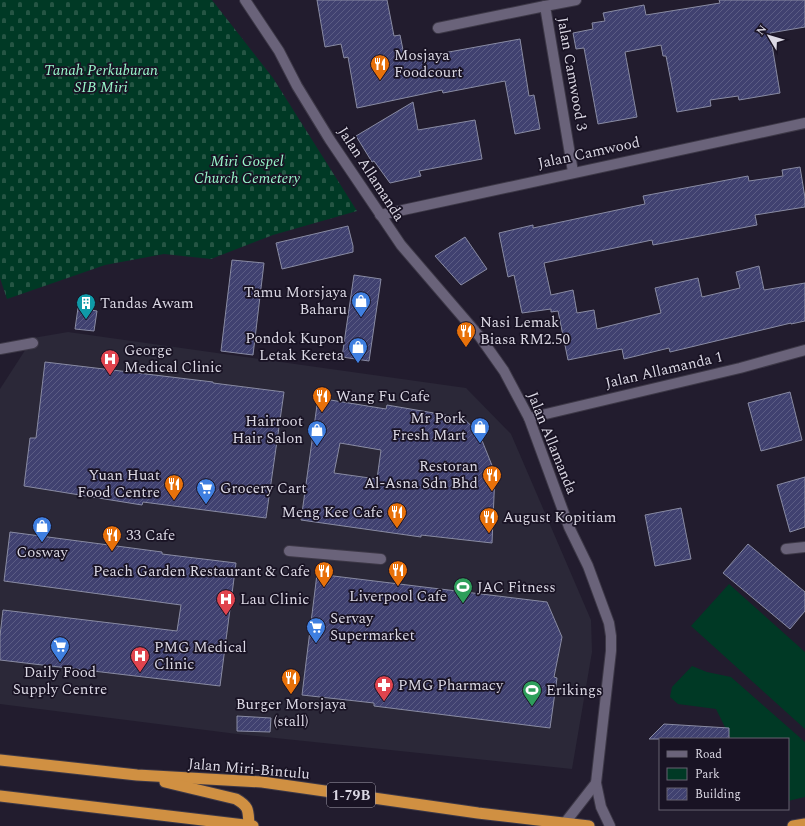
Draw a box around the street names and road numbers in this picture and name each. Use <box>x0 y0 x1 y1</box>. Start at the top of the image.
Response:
street label: Jalan Camwood 3 <box>551 15 593 133</box>
street label: Jalan Allamanda <box>332 122 411 226</box>
street label: Jalan Camwood <box>536 131 642 175</box>
street label: Jalan Allamanda 1 <box>603 345 725 395</box>
street label: Jalan Allamanda <box>521 388 583 498</box>
street label: Jalan Miri-Bintulu <box>187 752 311 786</box>
road number: 1-79B <box>327 783 375 807</box>

